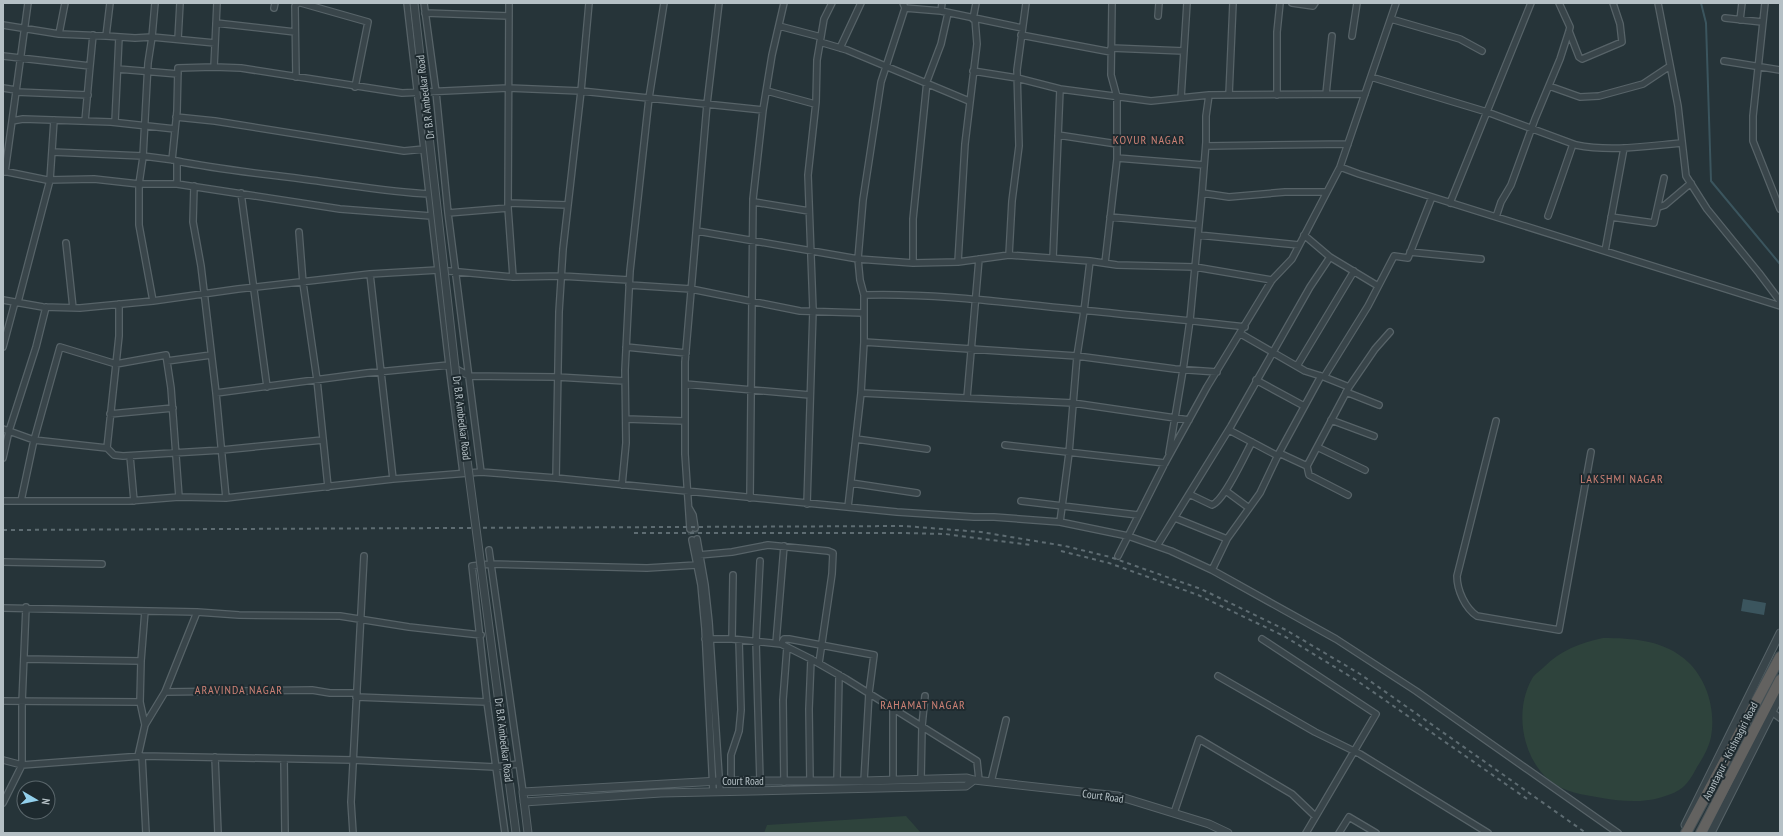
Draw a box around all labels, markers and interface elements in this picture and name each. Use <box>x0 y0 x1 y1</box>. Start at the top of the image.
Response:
street label: Dr B.R Ambedkar Road <box>413 54 437 140</box>
district label: KOVUR NAGAR <box>1113 132 1185 147</box>
street label: Dr B.R Ambedkar Road <box>450 375 474 461</box>
district label: LAKSHMI NAGAR <box>1580 471 1664 486</box>
district label: ARAVINDA NAGAR <box>195 682 283 697</box>
street label: Dr B.R Ambedkar Road <box>492 697 516 783</box>
district label: RAHAMAT NAGAR <box>880 697 966 712</box>
street label: Anantapur - Krishnagiri Road <box>1699 699 1761 802</box>
street label: Court Road <box>722 774 764 788</box>
north arrow <box>16 780 56 820</box>
street label: Court Road <box>1081 786 1125 806</box>
text: N <box>38 798 53 806</box>

